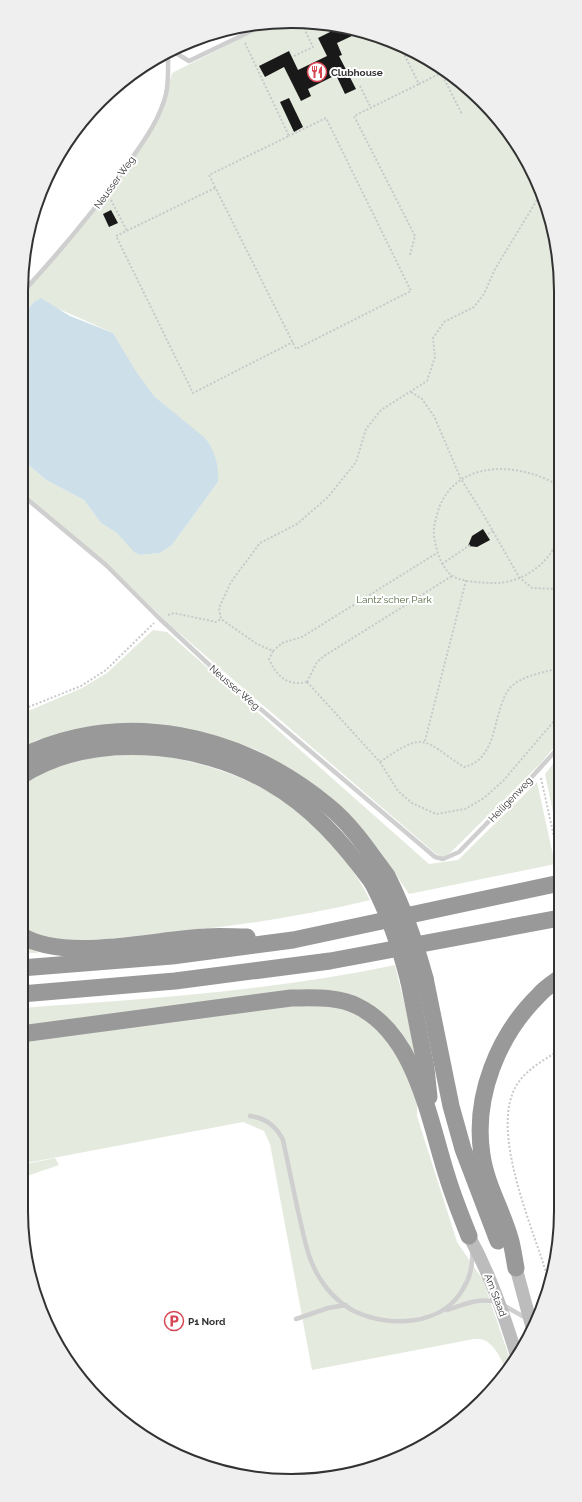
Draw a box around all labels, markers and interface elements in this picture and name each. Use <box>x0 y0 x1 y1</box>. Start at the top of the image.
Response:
restaurant icon: Clubhouse <box>306 61 328 83</box>
place label: Clubhouse <box>331 67 383 78</box>
street label: Neusser Weg <box>92 154 137 211</box>
park label: Lantz'scher Park <box>356 594 432 605</box>
street label: Neusser Weg <box>208 663 262 712</box>
street label: Heiligenweg <box>486 775 534 824</box>
street label: Am Staad <box>482 1272 509 1318</box>
parking icon: P1 Nord <box>163 1310 185 1332</box>
place label: P1 Nord <box>188 1316 226 1327</box>

